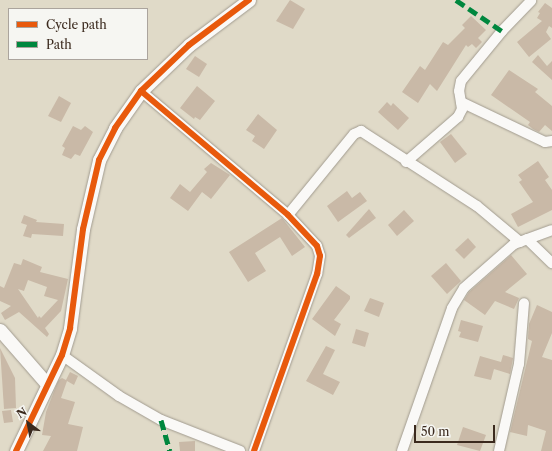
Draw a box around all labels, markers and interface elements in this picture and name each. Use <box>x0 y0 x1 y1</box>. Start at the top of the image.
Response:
legend <box>8 8 148 60</box>
text: Cycle path <box>46 17 107 32</box>
text: Path <box>46 37 72 52</box>
north arrow <box>8 403 48 443</box>
text: N <box>14 404 29 421</box>
scale bar <box>416 417 497 443</box>
text: 50 m <box>421 424 450 439</box>

